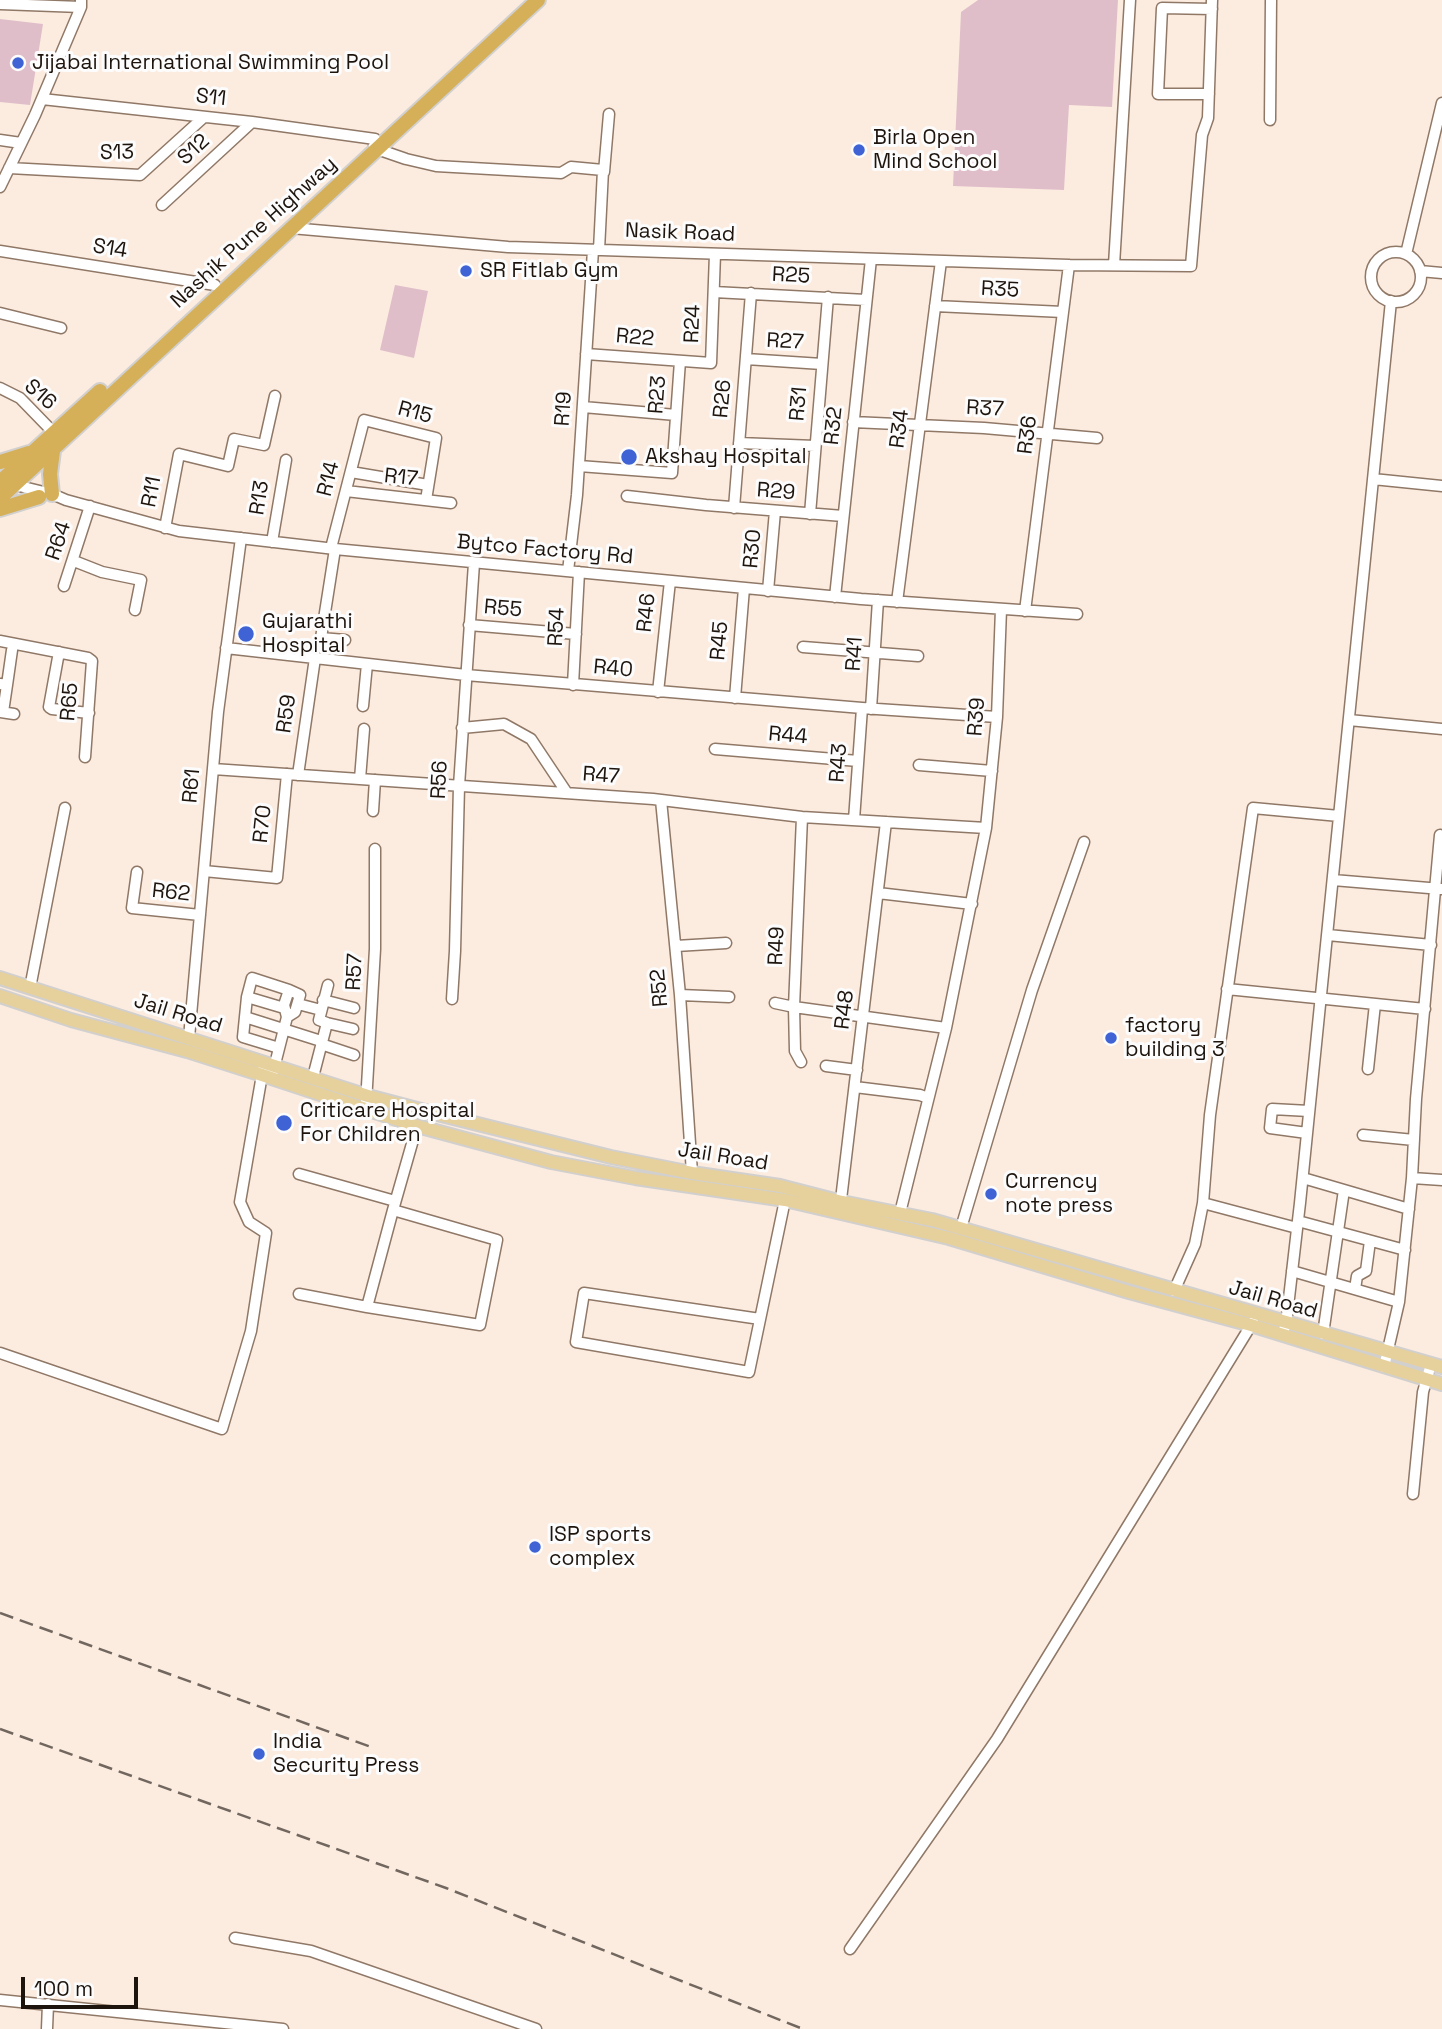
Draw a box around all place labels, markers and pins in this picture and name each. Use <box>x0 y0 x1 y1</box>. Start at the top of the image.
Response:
place label: Jijabai International Swimming Pool <box>32 50 389 76</box>
marker: Jijabai International Swimming Pool <box>10 55 26 71</box>
place label: Birla Open Mind School <box>873 125 998 175</box>
marker: Birla Open Mind School <box>851 142 867 158</box>
place label: SR Fitlab Gym <box>480 258 619 284</box>
marker: SR Fitlab Gym <box>458 263 474 279</box>
place label: Akshay Hospital <box>645 444 807 470</box>
marker: Akshay Hospital <box>619 447 639 467</box>
place label: Gujarathi Hospital <box>262 609 353 659</box>
marker: Gujarathi Hospital <box>236 624 256 644</box>
place label: factory building 3 <box>1125 1013 1225 1063</box>
marker: factory building 3 <box>1103 1030 1119 1046</box>
place label: Criticare Hospital For Children <box>300 1098 475 1148</box>
marker: Criticare Hospital For Children <box>274 1113 294 1133</box>
place label: Currency note press <box>1005 1169 1113 1219</box>
marker: Currency note press <box>983 1186 999 1202</box>
place label: ISP sports complex <box>549 1522 651 1572</box>
marker: ISP sports complex <box>527 1539 543 1555</box>
place label: India Security Press <box>273 1729 419 1779</box>
marker: India Security Press <box>251 1746 267 1762</box>

